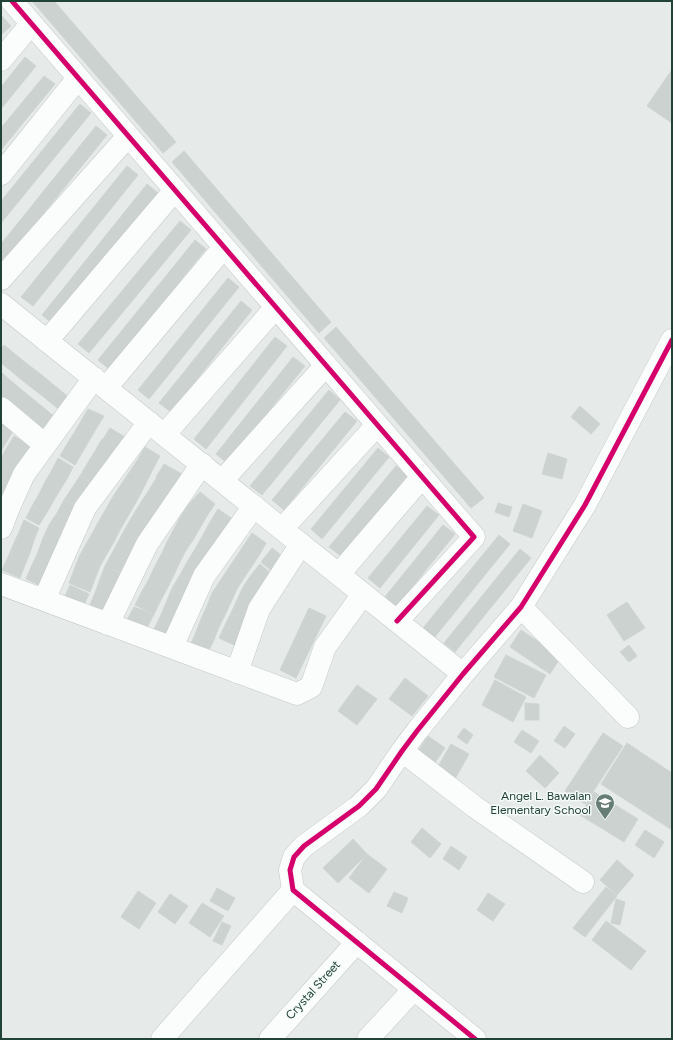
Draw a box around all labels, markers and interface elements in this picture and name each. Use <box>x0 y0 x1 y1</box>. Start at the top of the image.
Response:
place label: Angel L. Bawalan Elementary School <box>490 789 591 817</box>
school or university icon: Angel L. Bawalan Elementary School <box>594 792 616 820</box>
street label: Crystal Street <box>283 957 343 1022</box>

